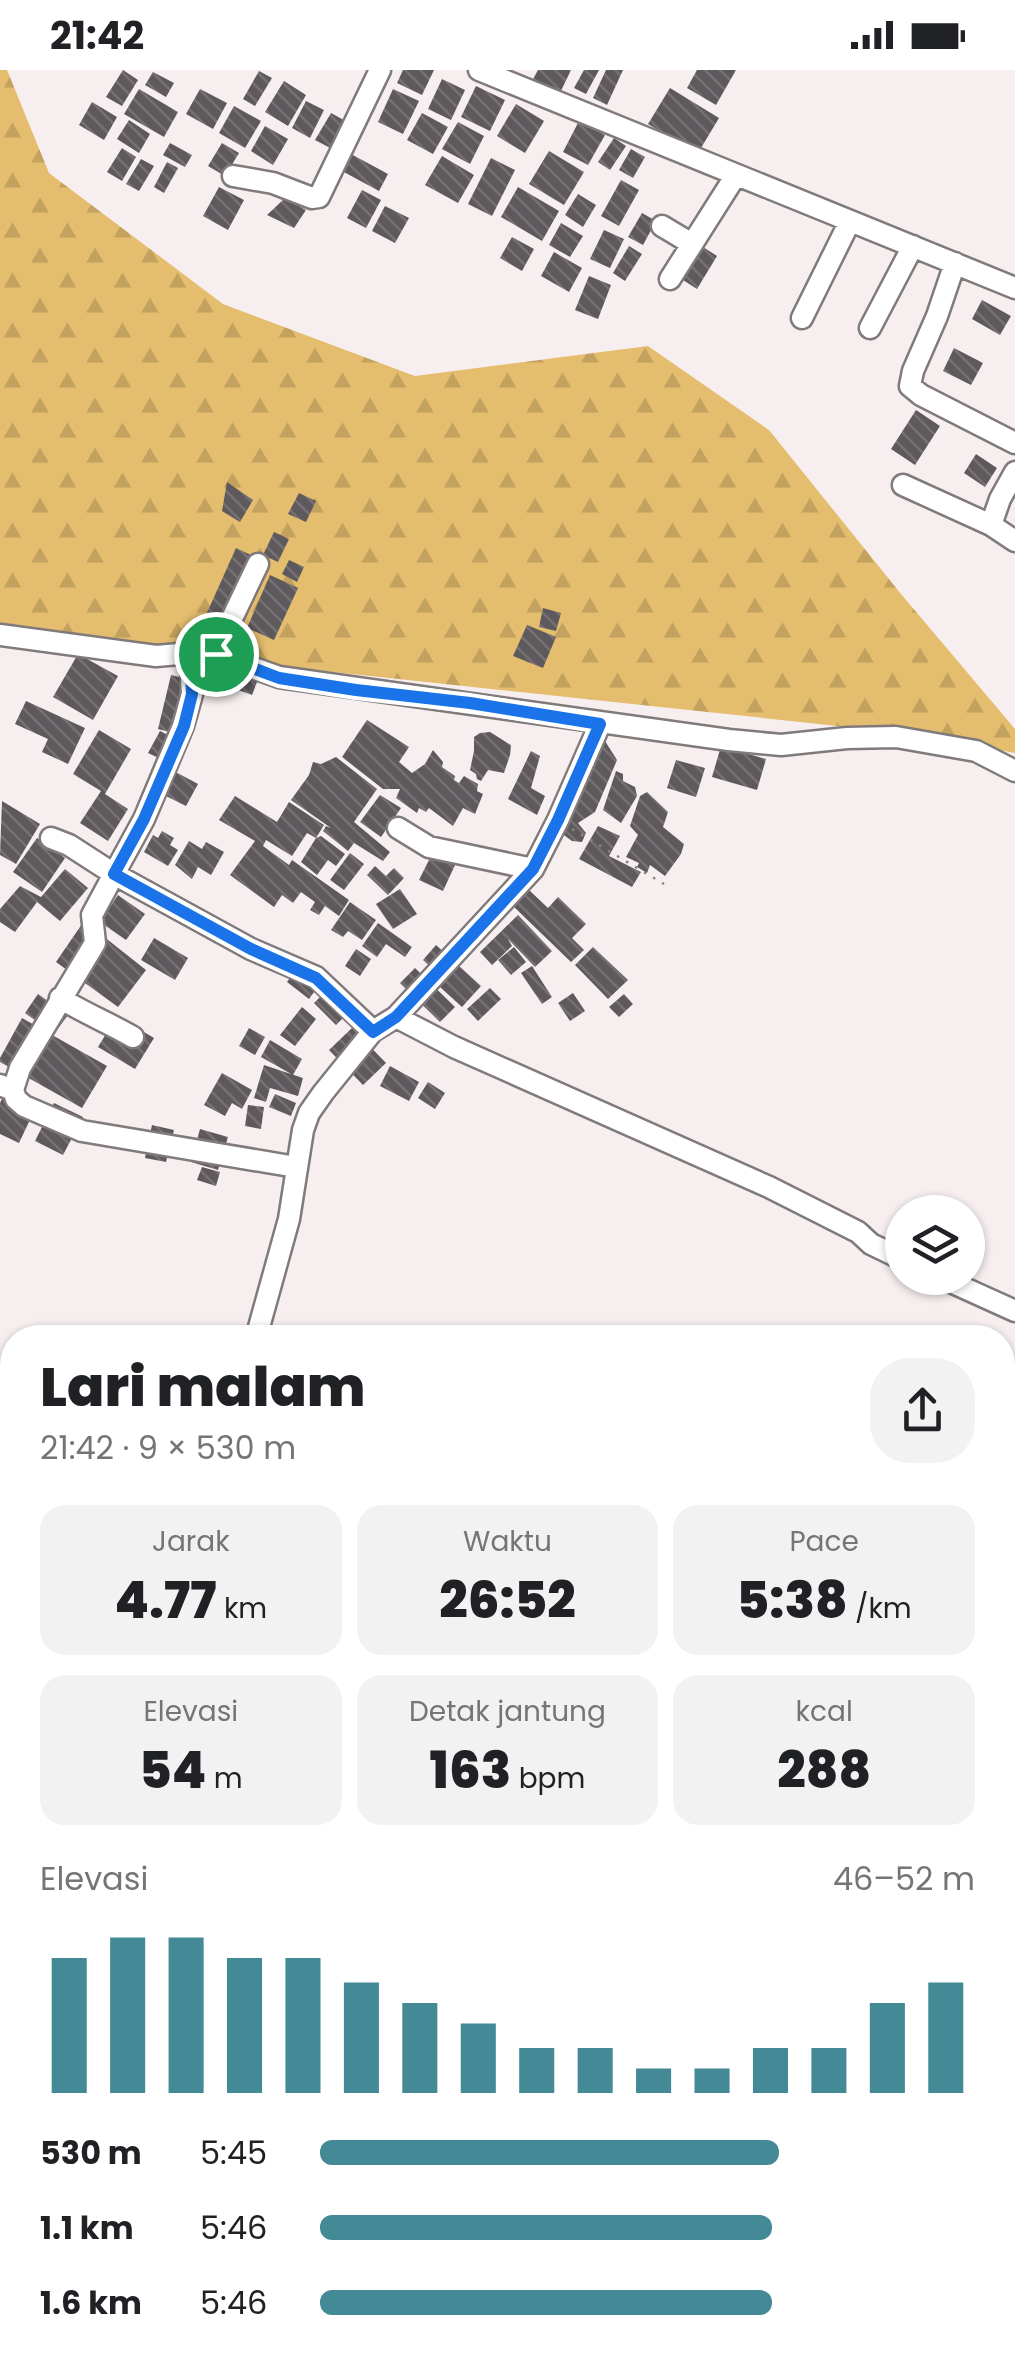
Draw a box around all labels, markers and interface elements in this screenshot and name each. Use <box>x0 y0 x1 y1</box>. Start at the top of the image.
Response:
text: 21:42 <box>50 9 144 62</box>
pin <box>174 612 259 697</box>
icon: arrive <box>189 627 244 682</box>
map controls <box>885 1195 985 1295</box>
button: layers <box>885 1195 985 1295</box>
text: Lari malam <box>40 1348 366 1425</box>
button: share <box>870 1358 975 1463</box>
text: 21:42 · 9 × 530 m <box>40 1425 296 1470</box>
text: Jarak <box>152 1522 230 1561</box>
text: Waktu <box>463 1522 552 1561</box>
text: Pace <box>789 1522 859 1561</box>
text: 4.77 <box>115 1565 216 1636</box>
text: 26:52 <box>439 1565 576 1636</box>
text: 5:38 <box>737 1565 848 1636</box>
text: km <box>216 1589 267 1628</box>
text: /km <box>848 1589 912 1628</box>
text: Elevasi <box>143 1692 238 1731</box>
text: Detak jantung <box>409 1692 606 1731</box>
text: kcal <box>796 1692 853 1731</box>
text: 54 <box>139 1735 206 1806</box>
text: 163 <box>430 1735 511 1806</box>
text: 288 <box>777 1735 871 1806</box>
text: m <box>206 1759 243 1798</box>
text: bpm <box>511 1759 585 1798</box>
text: Elevasi <box>40 1856 148 1901</box>
text: 46–52 m <box>833 1856 975 1901</box>
text: 530 m <box>40 2130 142 2175</box>
text: 5:45 <box>200 2130 267 2175</box>
text: 1.1 km <box>40 2205 134 2250</box>
text: 5:46 <box>200 2205 267 2250</box>
text: 1.6 km <box>40 2280 142 2325</box>
text: 5:46 <box>200 2280 267 2325</box>

